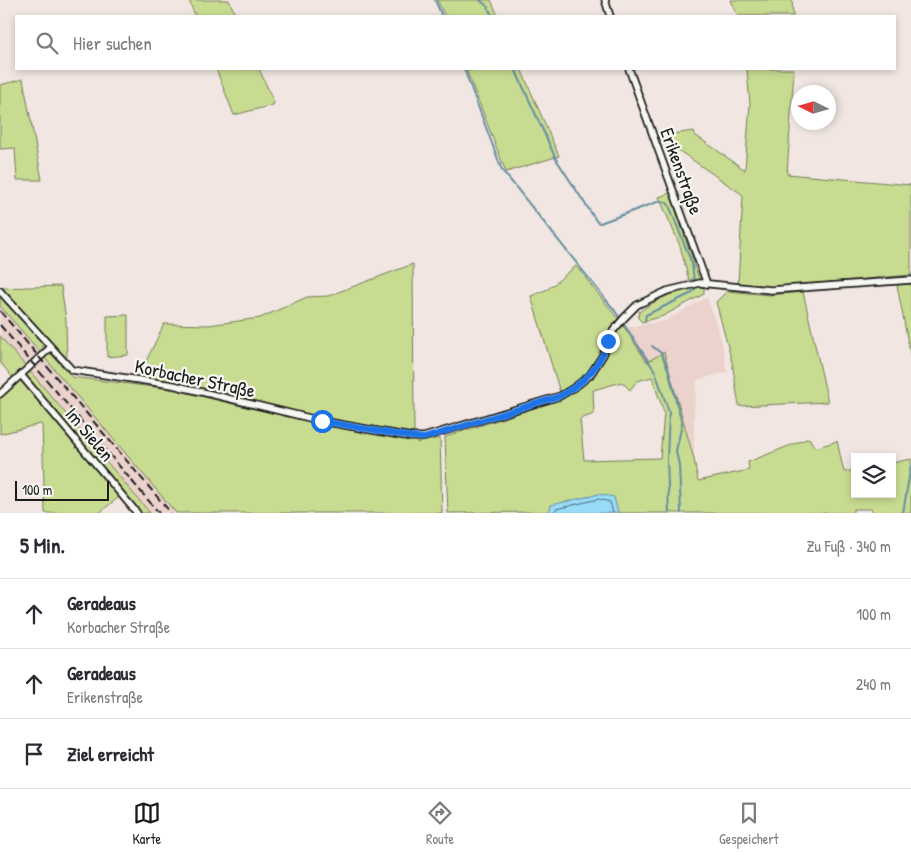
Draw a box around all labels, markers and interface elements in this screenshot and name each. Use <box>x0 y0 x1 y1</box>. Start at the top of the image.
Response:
search box <box>15 15 896 70</box>
icon: search <box>33 29 61 57</box>
text: Hier suchen <box>73 30 152 56</box>
north arrow <box>791 85 836 130</box>
street label: Erikenstraße <box>654 124 710 218</box>
route end <box>597 330 620 353</box>
street label: Korbacher Straße <box>132 353 258 404</box>
street label: Im Sielen <box>60 401 120 467</box>
route start <box>311 410 334 433</box>
map controls <box>851 453 896 498</box>
button: layers <box>851 453 896 498</box>
scale bar <box>15 478 109 501</box>
text: 100 m <box>22 480 52 499</box>
text: 5 Min. <box>20 531 65 560</box>
text: Zu Fuß · 340 m <box>806 535 891 557</box>
text: Geradeaus <box>67 590 136 616</box>
icon: ahead <box>20 600 48 628</box>
text: 100 m <box>856 603 891 625</box>
text: Korbacher Straße <box>67 616 170 638</box>
text: Geradeaus <box>67 660 136 686</box>
icon: ahead <box>20 670 48 698</box>
text: 240 m <box>856 673 891 695</box>
text: Erikenstraße <box>67 686 143 708</box>
icon: arrive <box>20 740 48 768</box>
text: Ziel erreicht <box>67 741 154 767</box>
tab: Karte <box>132 799 161 848</box>
tab: Route <box>426 799 454 848</box>
tab: Gespeichert <box>719 799 779 848</box>

